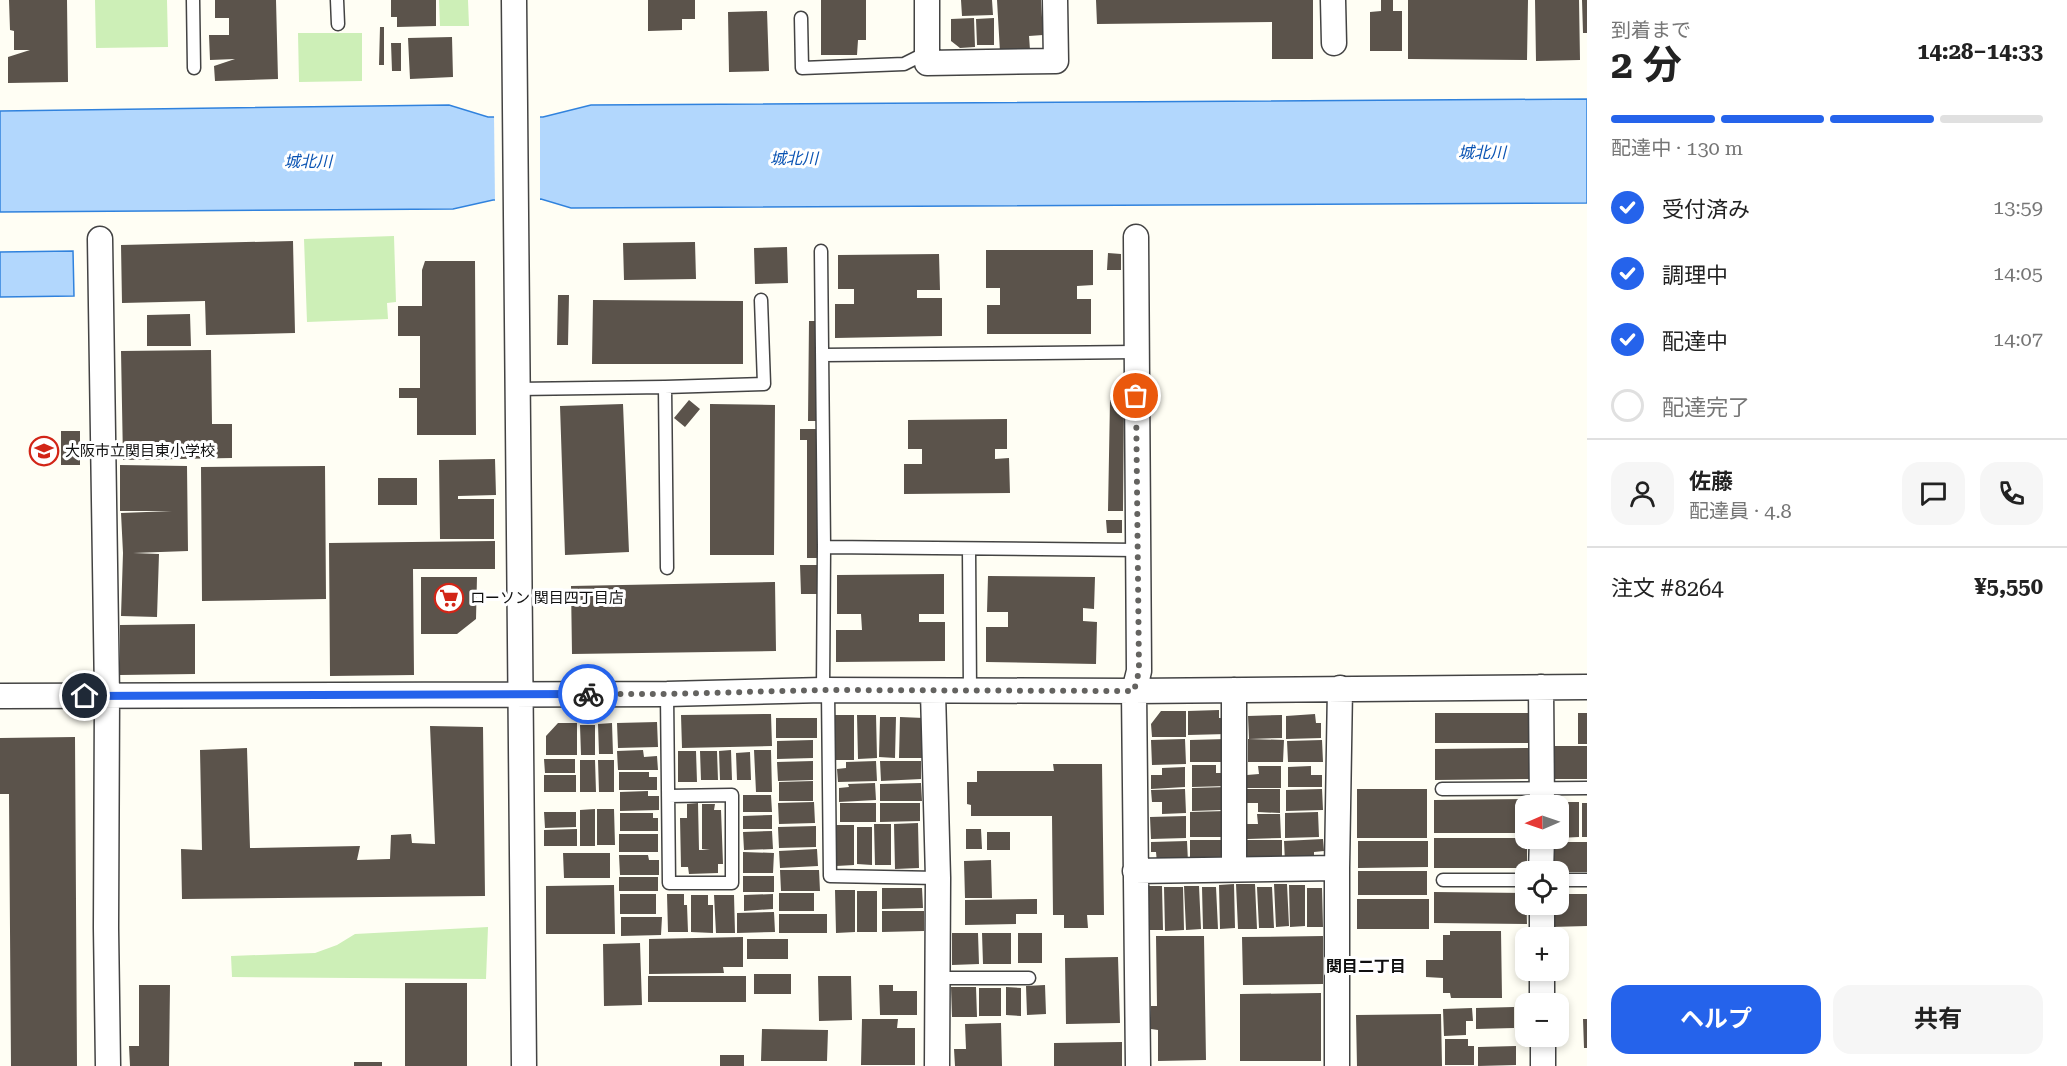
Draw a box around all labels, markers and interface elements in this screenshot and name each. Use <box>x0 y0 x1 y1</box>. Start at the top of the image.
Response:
text: 到着まで <box>1611 18 1691 42</box>
text: 14:28–14:33 <box>1917 39 2043 64</box>
text: 2 分 <box>1611 42 1682 88</box>
text: 配達中 · 130 m <box>1611 136 1743 160</box>
water label: 城北川 <box>1458 143 1508 162</box>
water label: 城北川 <box>770 149 820 168</box>
water label: 城北川 <box>284 152 334 171</box>
icon: check <box>1611 191 1644 224</box>
text: 13:59 <box>1993 195 2043 219</box>
text: 受付済み <box>1662 197 1750 222</box>
icon: check <box>1611 257 1644 290</box>
text: 14:05 <box>1993 261 2043 285</box>
text: 調理中 <box>1662 263 1728 288</box>
icon: check <box>1611 323 1644 356</box>
text: 14:07 <box>1993 327 2043 351</box>
text: 配達中 <box>1662 329 1728 354</box>
pin <box>1110 370 1161 421</box>
icon: bag <box>1119 379 1152 412</box>
text: 配達完了 <box>1662 395 1750 420</box>
school or university icon: 大阪市立関目東小学校 <box>28 435 60 467</box>
place label: 大阪市立関目東小学校 <box>65 442 215 460</box>
button: person <box>1611 462 1674 525</box>
button: chat <box>1902 462 1965 525</box>
button: phone <box>1980 462 2043 525</box>
text: 佐藤 <box>1689 469 1733 494</box>
text: 配達員 · 4.8 <box>1689 499 1792 523</box>
text: ¥5,550 <box>1974 574 2043 599</box>
text: 注文 #8264 <box>1611 576 1724 601</box>
supermarket icon: ローソン 関目四丁目店 <box>433 582 465 614</box>
place label: ローソン 関目四丁目店 <box>470 589 624 607</box>
courier <box>558 664 618 724</box>
pin <box>59 670 110 721</box>
icon: bike <box>572 678 605 711</box>
icon: home <box>68 679 101 712</box>
north arrow <box>1515 795 1569 849</box>
map controls <box>1515 795 1569 1047</box>
button: locate <box>1515 861 1569 915</box>
button: + <box>1515 927 1569 981</box>
district label: 関目二丁目 <box>1326 957 1406 976</box>
button: ヘルプ <box>1611 985 1821 1054</box>
button: 共有 <box>1833 985 2043 1054</box>
button: − <box>1515 993 1569 1047</box>

